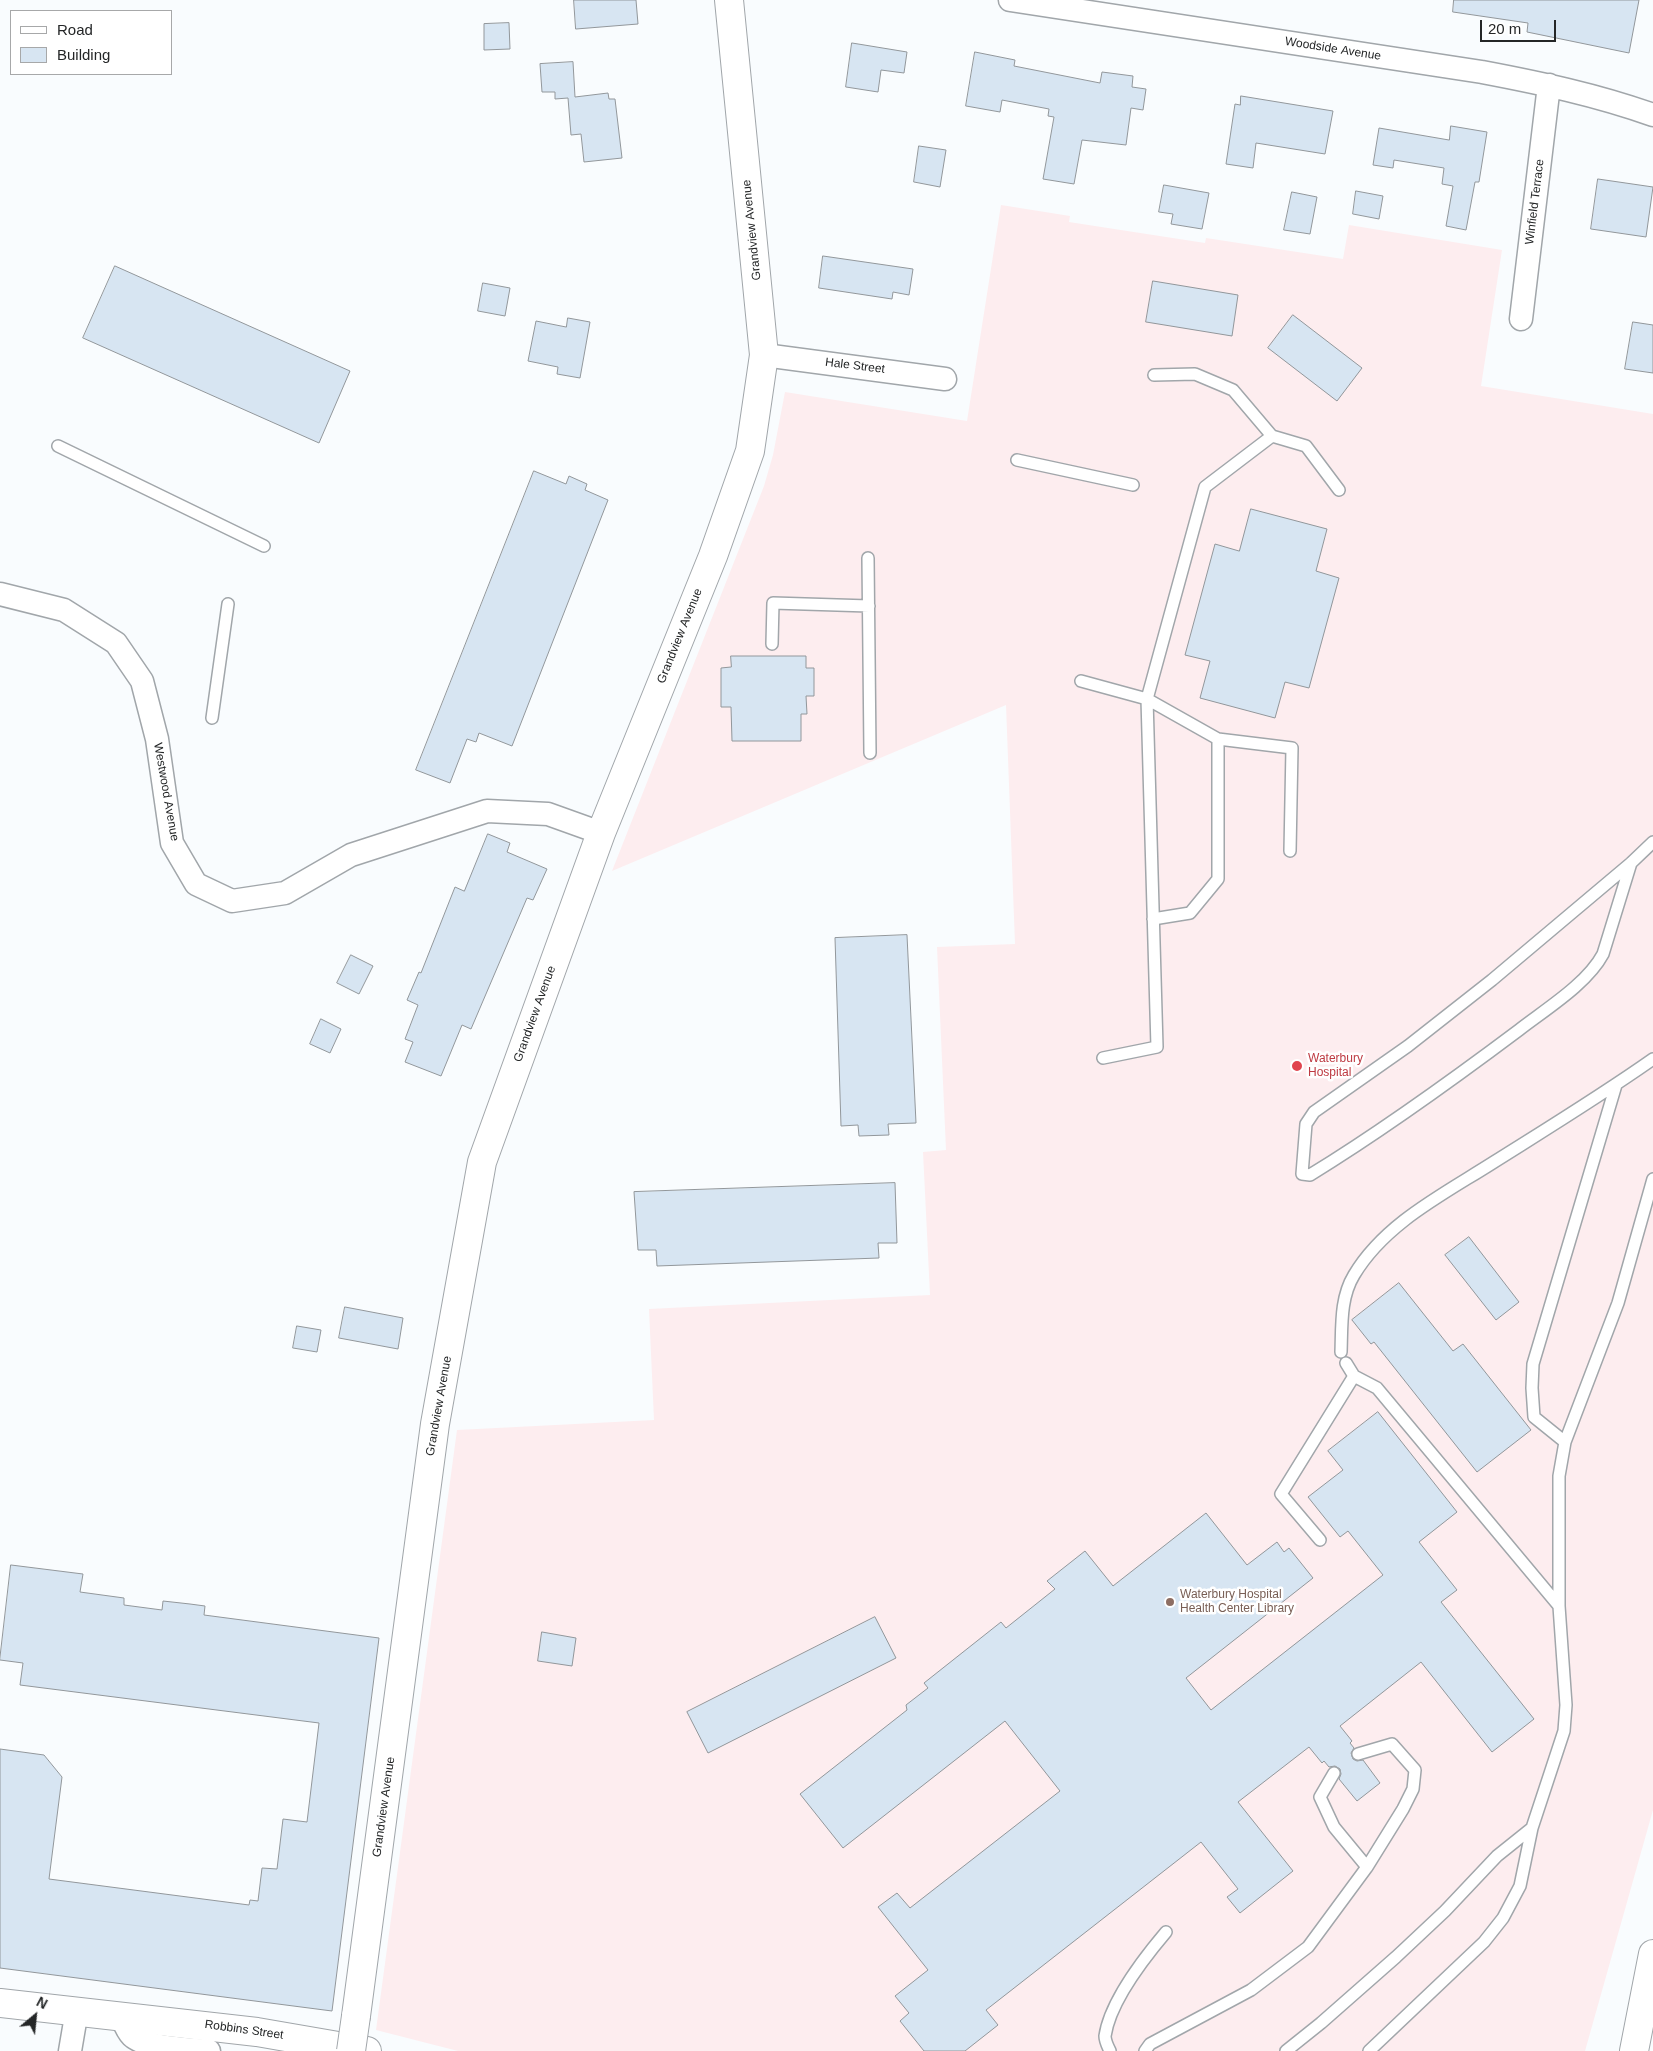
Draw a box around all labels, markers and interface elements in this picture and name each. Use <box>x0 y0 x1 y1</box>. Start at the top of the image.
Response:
legend <box>10 10 172 75</box>
scale bar <box>1483 10 1559 42</box>
text: 20 m <box>1488 20 1521 37</box>
text: Road <box>57 21 93 38</box>
street label: Woodside Avenue <box>1284 34 1382 64</box>
text: Building <box>57 46 110 63</box>
street label: Winfield Terrace <box>1523 158 1547 246</box>
street label: Grandview Avenue <box>740 179 764 281</box>
street label: Hale Street <box>824 355 886 377</box>
street label: Grandview Avenue <box>654 586 706 686</box>
street label: Westwood Avenue <box>150 742 182 842</box>
street label: Grandview Avenue <box>511 964 559 1064</box>
place label: Waterbury Hospital <box>1308 1052 1363 1080</box>
marker: Waterbury Hospital <box>1290 1059 1304 1073</box>
street label: Grandview Avenue <box>423 1355 455 1457</box>
place label: Waterbury Hospital Health Center Library <box>1180 1588 1294 1616</box>
marker: Waterbury Hospital Health Center Library <box>1164 1596 1176 1608</box>
street label: Grandview Avenue <box>370 1756 398 1858</box>
north arrow <box>10 1991 60 2041</box>
text: N <box>34 1993 50 2012</box>
street label: Robbins Street <box>204 2017 284 2043</box>

